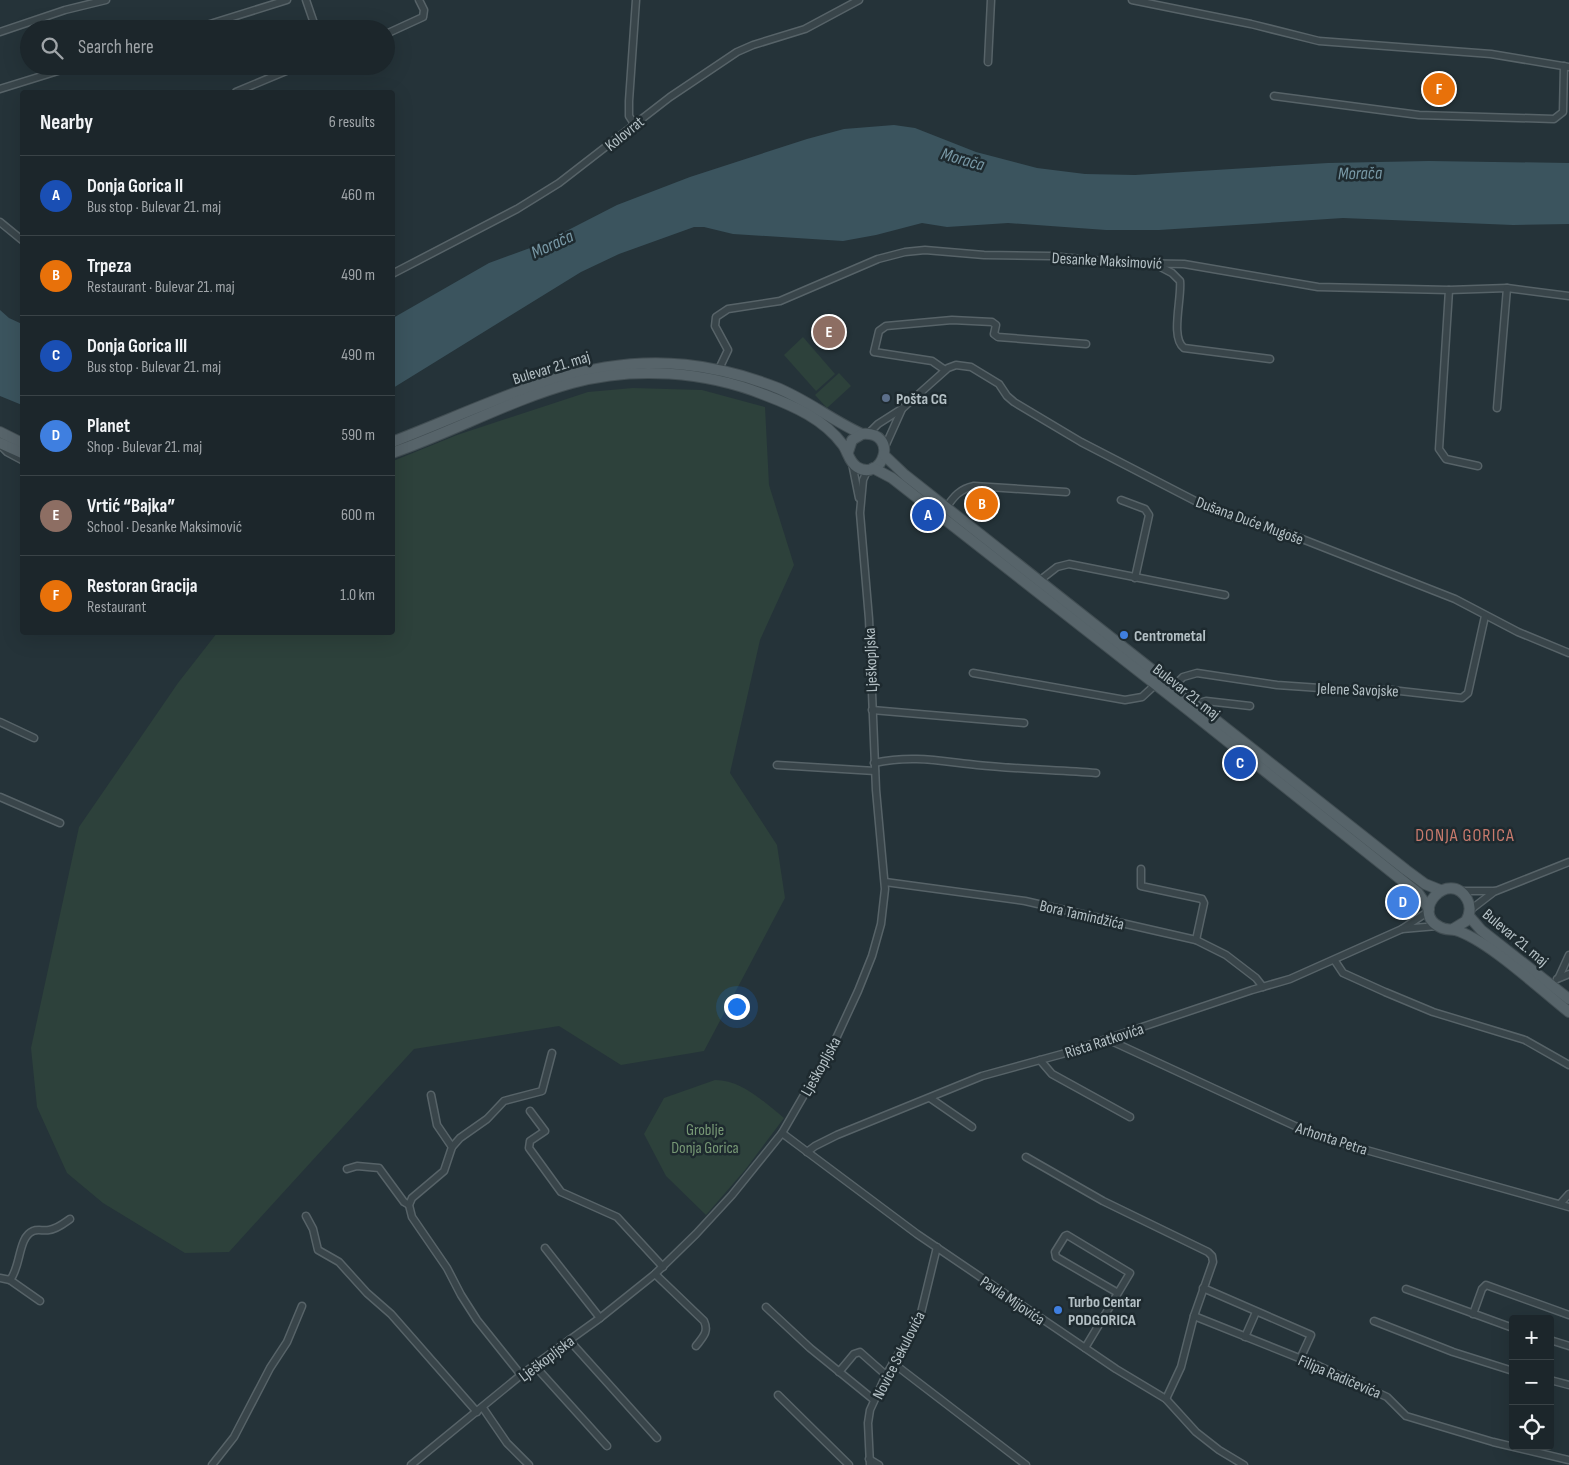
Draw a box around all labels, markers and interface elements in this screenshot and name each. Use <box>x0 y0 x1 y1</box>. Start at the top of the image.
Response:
search box <box>20 20 395 75</box>
icon: search <box>38 34 66 62</box>
text: Search here <box>78 36 154 59</box>
pin: F <box>1423 70 1455 108</box>
text: Nearby <box>40 110 93 135</box>
text: 6 results <box>329 113 375 132</box>
street label: Kolovrat <box>602 113 648 156</box>
water label: Morača <box>939 143 988 176</box>
water label: Morača <box>1338 163 1383 184</box>
text: Donja Gorica II <box>87 175 183 198</box>
text: A <box>52 186 60 205</box>
text: 460 m <box>341 186 375 205</box>
text: Bus stop · Bulevar 21. maj <box>87 198 221 217</box>
water label: Morača <box>528 225 577 263</box>
street label: Desanke Maksimović <box>1051 249 1163 274</box>
text: Trpeza <box>87 255 132 278</box>
text: B <box>52 266 60 285</box>
text: 490 m <box>341 266 375 285</box>
text: Restaurant · Bulevar 21. maj <box>87 278 235 297</box>
pin: E <box>813 313 845 351</box>
text: Donja Gorica III <box>87 335 187 358</box>
text: C <box>52 346 60 365</box>
text: 490 m <box>341 346 375 365</box>
street label: Bulevar 21. maj <box>510 348 593 389</box>
text: Bus stop · Bulevar 21. maj <box>87 358 221 377</box>
place label: Pošta CG <box>896 390 947 409</box>
marker: Pošta CG <box>880 392 892 404</box>
text: Planet <box>87 415 130 438</box>
text: D <box>52 426 60 445</box>
text: 590 m <box>342 426 375 445</box>
text: Shop · Bulevar 21. maj <box>87 438 202 457</box>
pin: B <box>966 485 998 523</box>
street label: Dušana Duće Mugoše <box>1193 493 1306 550</box>
text: Vrtić “Bajka” <box>87 495 175 518</box>
pin: A <box>912 496 944 534</box>
text: E <box>53 506 59 525</box>
text: 600 m <box>341 506 375 525</box>
text: School · Desanke Maksimović <box>87 518 242 537</box>
text: Restoran Gracija <box>87 575 198 598</box>
text: F <box>53 586 59 605</box>
text: 1.0 km <box>340 586 375 605</box>
text: Restaurant <box>87 598 146 617</box>
street label: Lješkopljska <box>861 627 882 693</box>
place label: Centrometal <box>1134 627 1206 646</box>
marker: Centrometal <box>1118 629 1130 641</box>
street label: Bulevar 21. maj <box>1149 660 1224 724</box>
street label: Jelene Savojske <box>1316 680 1399 701</box>
pin: C <box>1224 744 1256 782</box>
district label: DONJA GORICA <box>1415 825 1515 846</box>
pin: D <box>1387 883 1419 921</box>
street label: Bora Tamindžića <box>1038 897 1126 934</box>
street label: Bulevar 21. maj <box>1478 905 1552 971</box>
your location <box>724 994 750 1020</box>
street label: Rista Ratkovića <box>1063 1020 1146 1063</box>
street label: Lješkopljska <box>797 1034 845 1100</box>
street label: Arhonta Petra <box>1292 1119 1370 1160</box>
park label: Groblje Donja Gorica <box>671 1121 739 1158</box>
street label: Pavla Mijovića <box>976 1273 1048 1330</box>
place label: Turbo Centar PODGORICA <box>1068 1293 1141 1330</box>
marker: Turbo Centar PODGORICA <box>1052 1304 1064 1316</box>
street label: Novice Sekulovića <box>869 1308 930 1403</box>
map controls <box>1509 1315 1554 1450</box>
button: + <box>1509 1315 1554 1360</box>
street label: Lješkopljska <box>515 1332 578 1386</box>
street label: Filipa Radičevića <box>1295 1351 1384 1403</box>
button: − <box>1509 1360 1554 1405</box>
button: locate <box>1509 1405 1554 1450</box>

